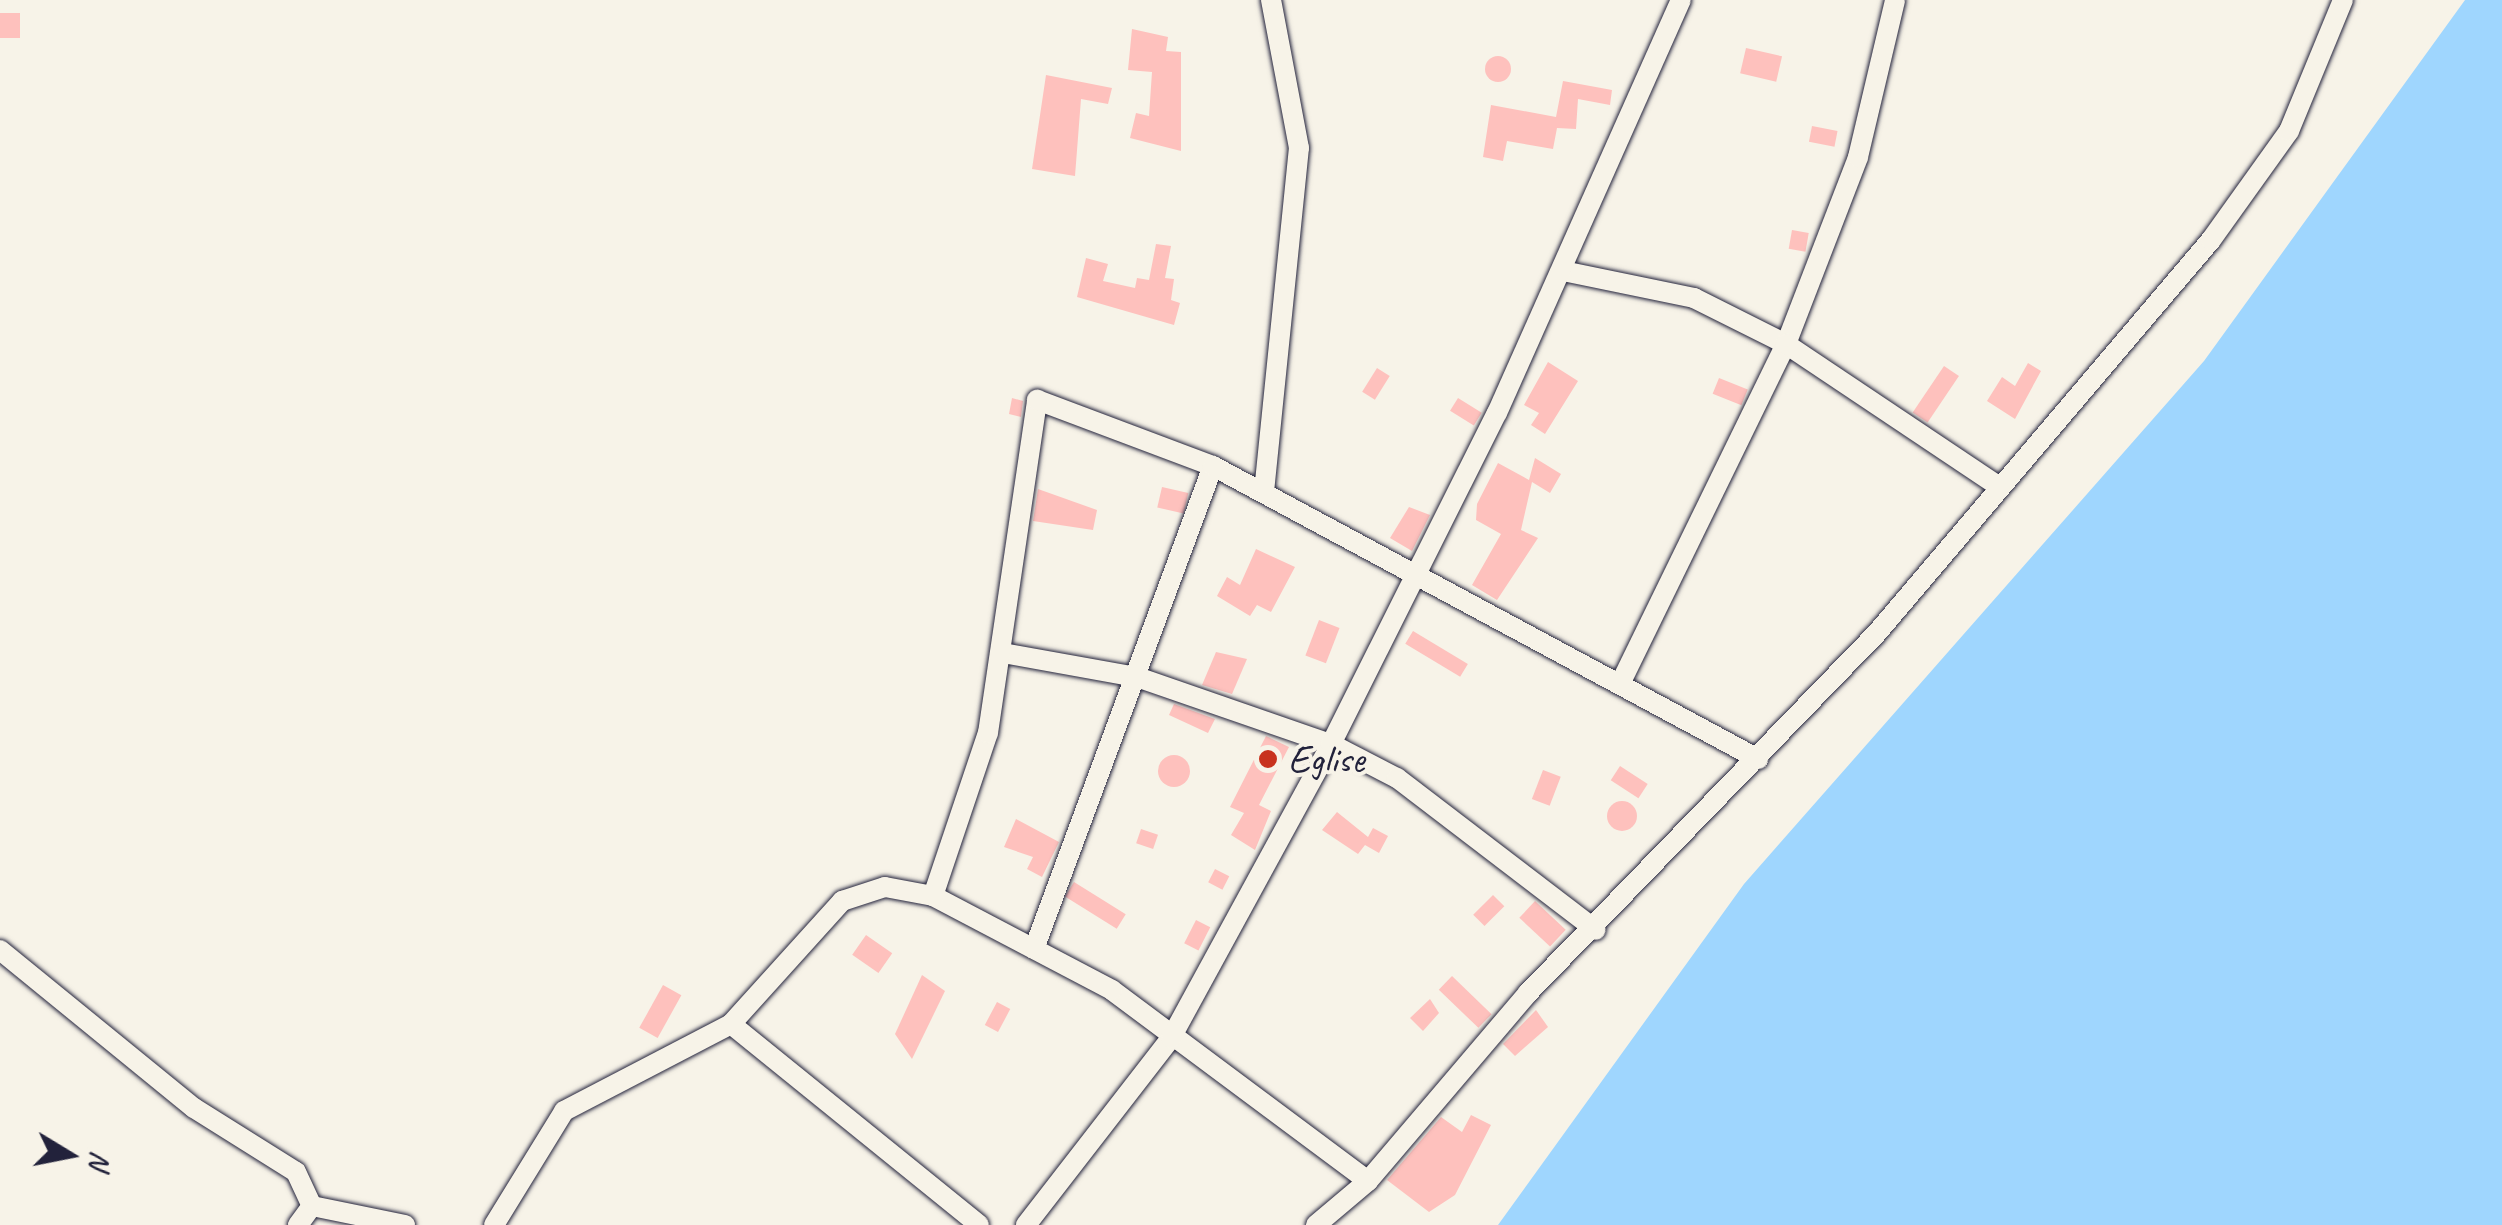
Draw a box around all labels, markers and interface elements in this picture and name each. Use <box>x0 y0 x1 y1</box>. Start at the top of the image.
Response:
place label: Eglise <box>1288 735 1364 783</box>
marker: Eglise <box>1257 748 1279 770</box>
north arrow <box>20 1105 120 1205</box>
text: N <box>81 1149 119 1172</box>

